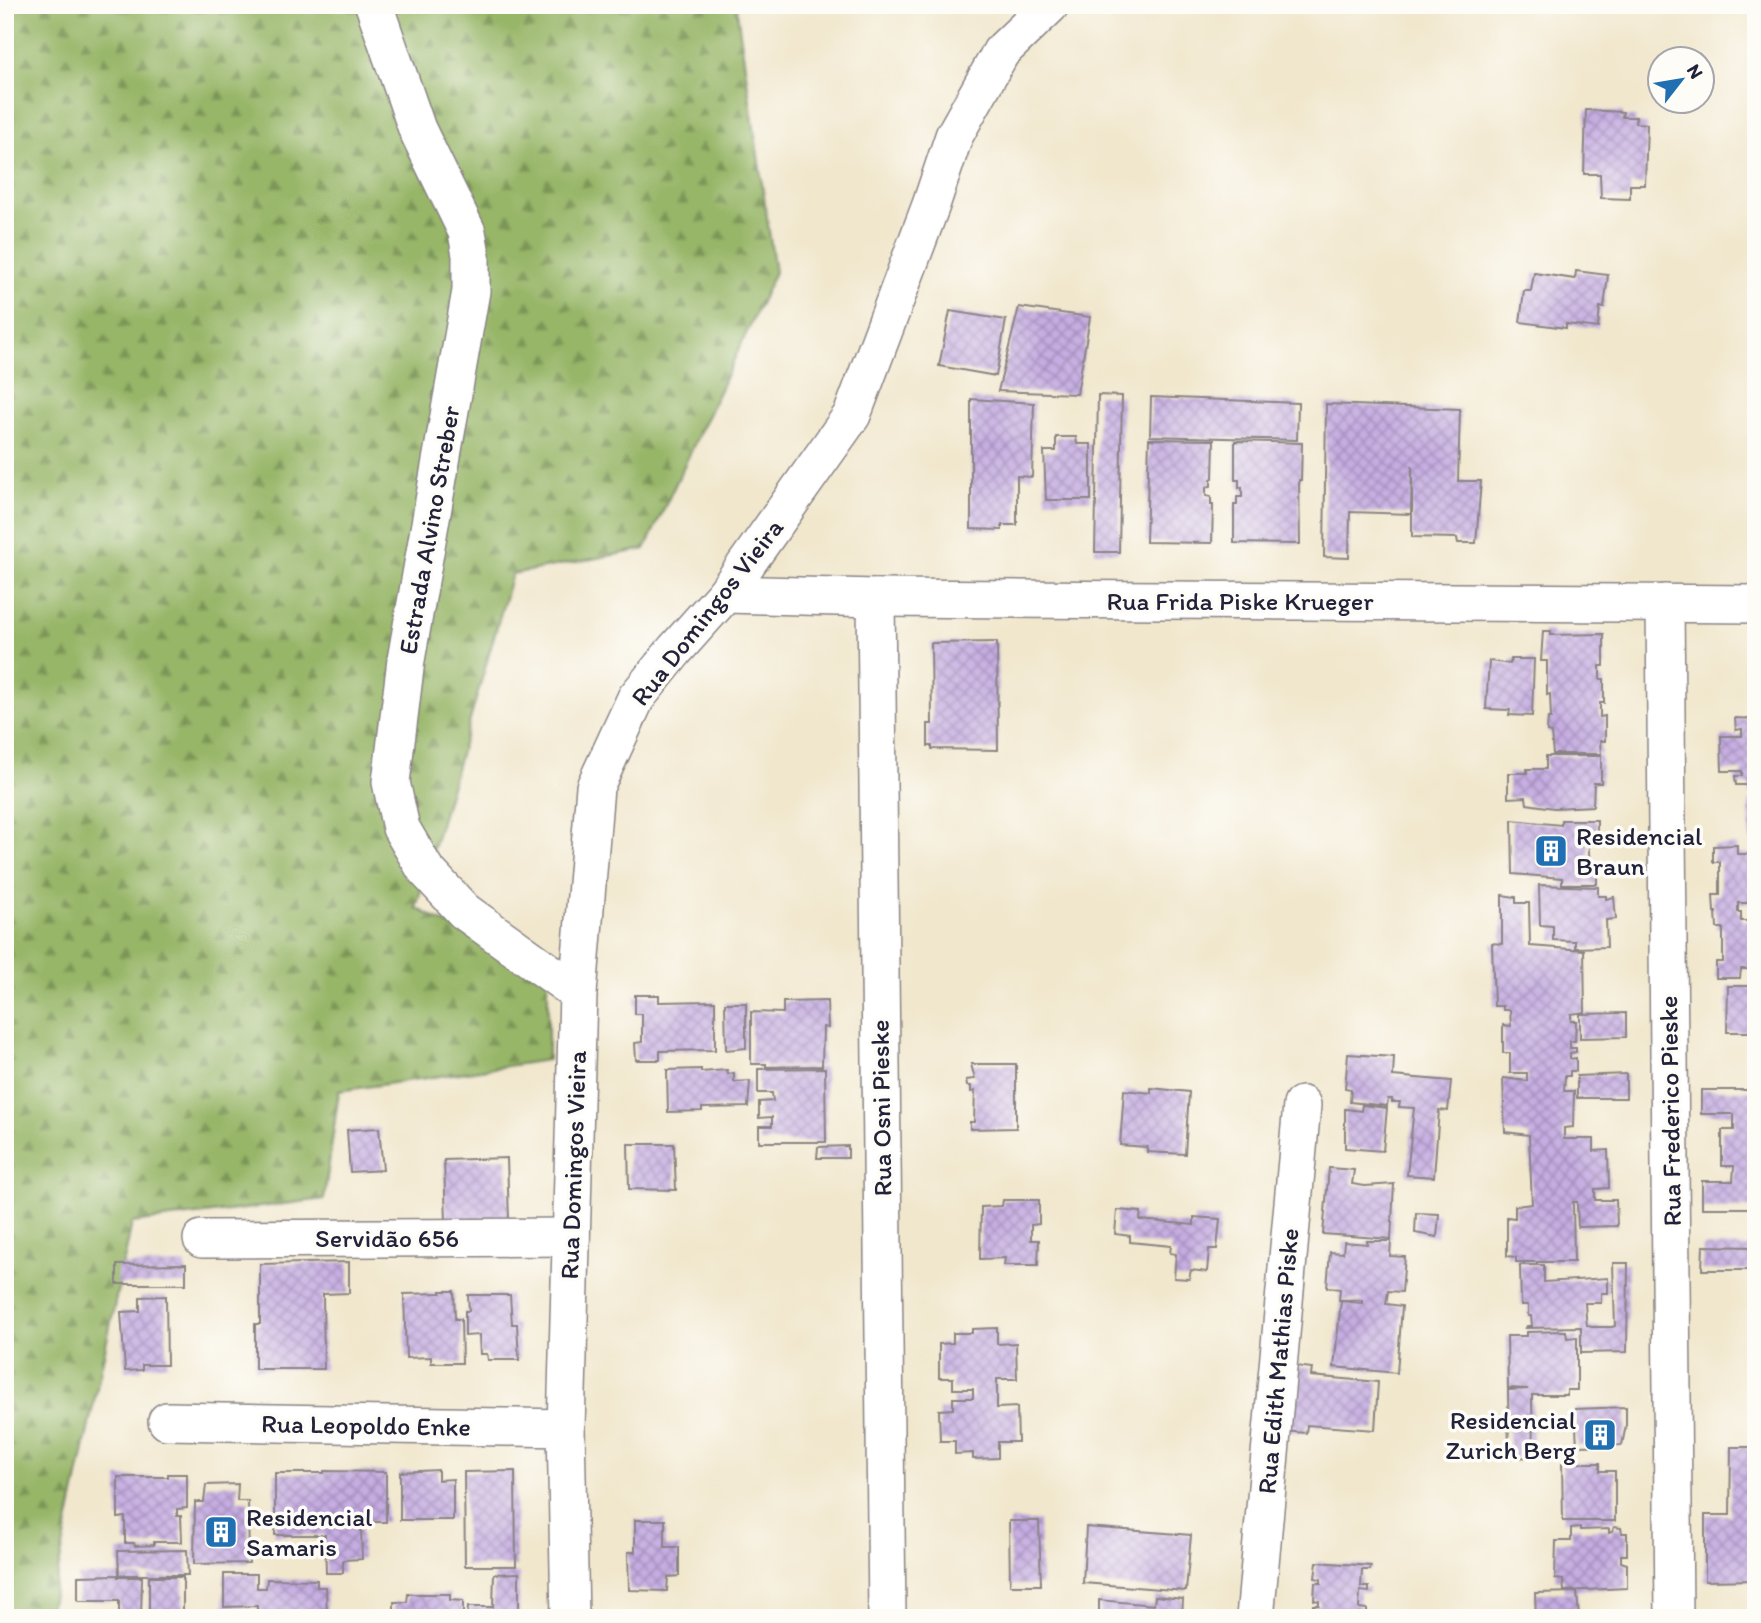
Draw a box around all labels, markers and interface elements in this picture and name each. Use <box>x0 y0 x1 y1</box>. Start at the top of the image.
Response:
north arrow <box>1646 46 1716 116</box>
text: N <box>1682 60 1708 83</box>
street label: Estrada Alvino Streber <box>391 403 467 657</box>
street label: Rua Domingos Vieira <box>624 512 790 712</box>
street label: Rua Frida Piske Krueger <box>1106 585 1374 617</box>
place label: Residencial Braun <box>1576 820 1702 882</box>
building icon: Residencial Braun <box>1532 832 1570 870</box>
street label: Rua Frederico Pieske <box>1652 995 1688 1227</box>
street label: Rua Osni Pieske <box>863 1019 899 1197</box>
street label: Rua Domingos Vieira <box>553 1050 593 1280</box>
street label: Servidão 656 <box>315 1222 459 1254</box>
street label: Rua Edith Mathias Piske <box>1250 1227 1306 1495</box>
place label: Residencial Zurich Berg <box>1445 1404 1577 1466</box>
street label: Rua Leopoldo Enke <box>261 1407 471 1443</box>
building icon: Residencial Zurich Berg <box>1581 1416 1619 1454</box>
place label: Residencial Samaris <box>246 1501 372 1563</box>
building icon: Residencial Samaris <box>202 1513 240 1551</box>

